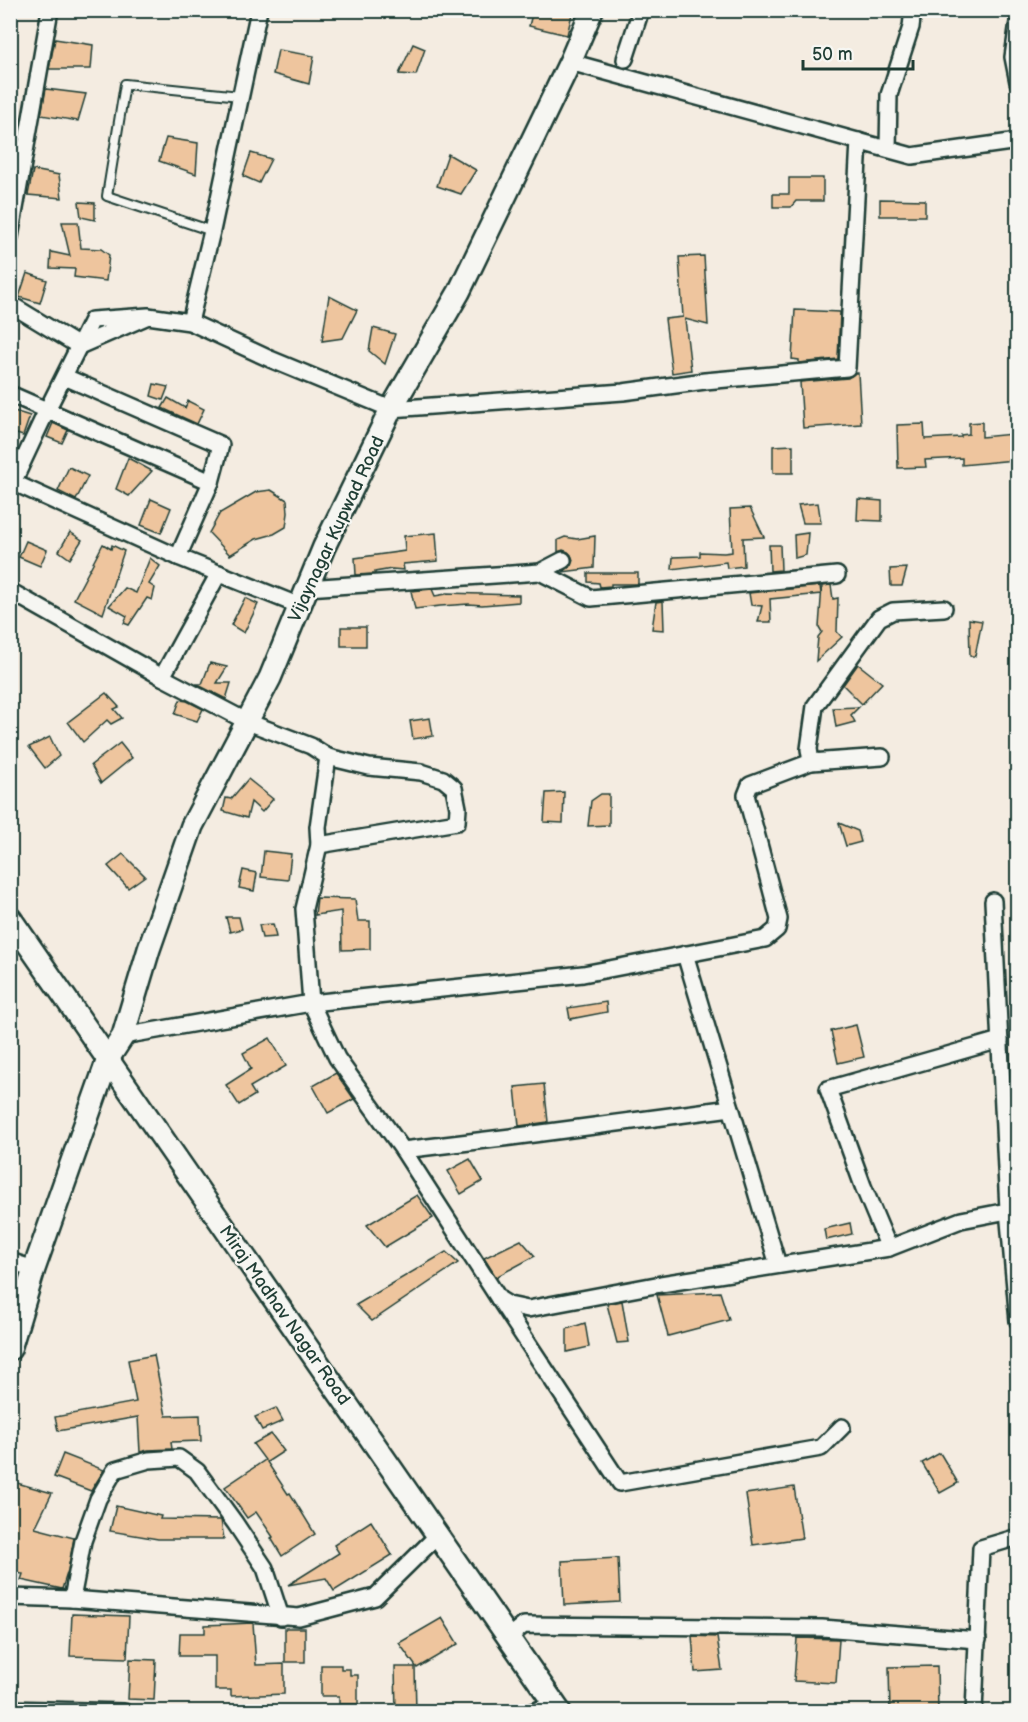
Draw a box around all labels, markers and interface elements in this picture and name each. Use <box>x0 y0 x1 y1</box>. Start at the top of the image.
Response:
scale bar <box>803 33 912 71</box>
text: 50 m <box>812 44 853 65</box>
street label: Vijaynagar Kupwad Road <box>284 433 389 626</box>
street label: Miraj Madhav Nagar Road <box>215 1222 355 1409</box>

